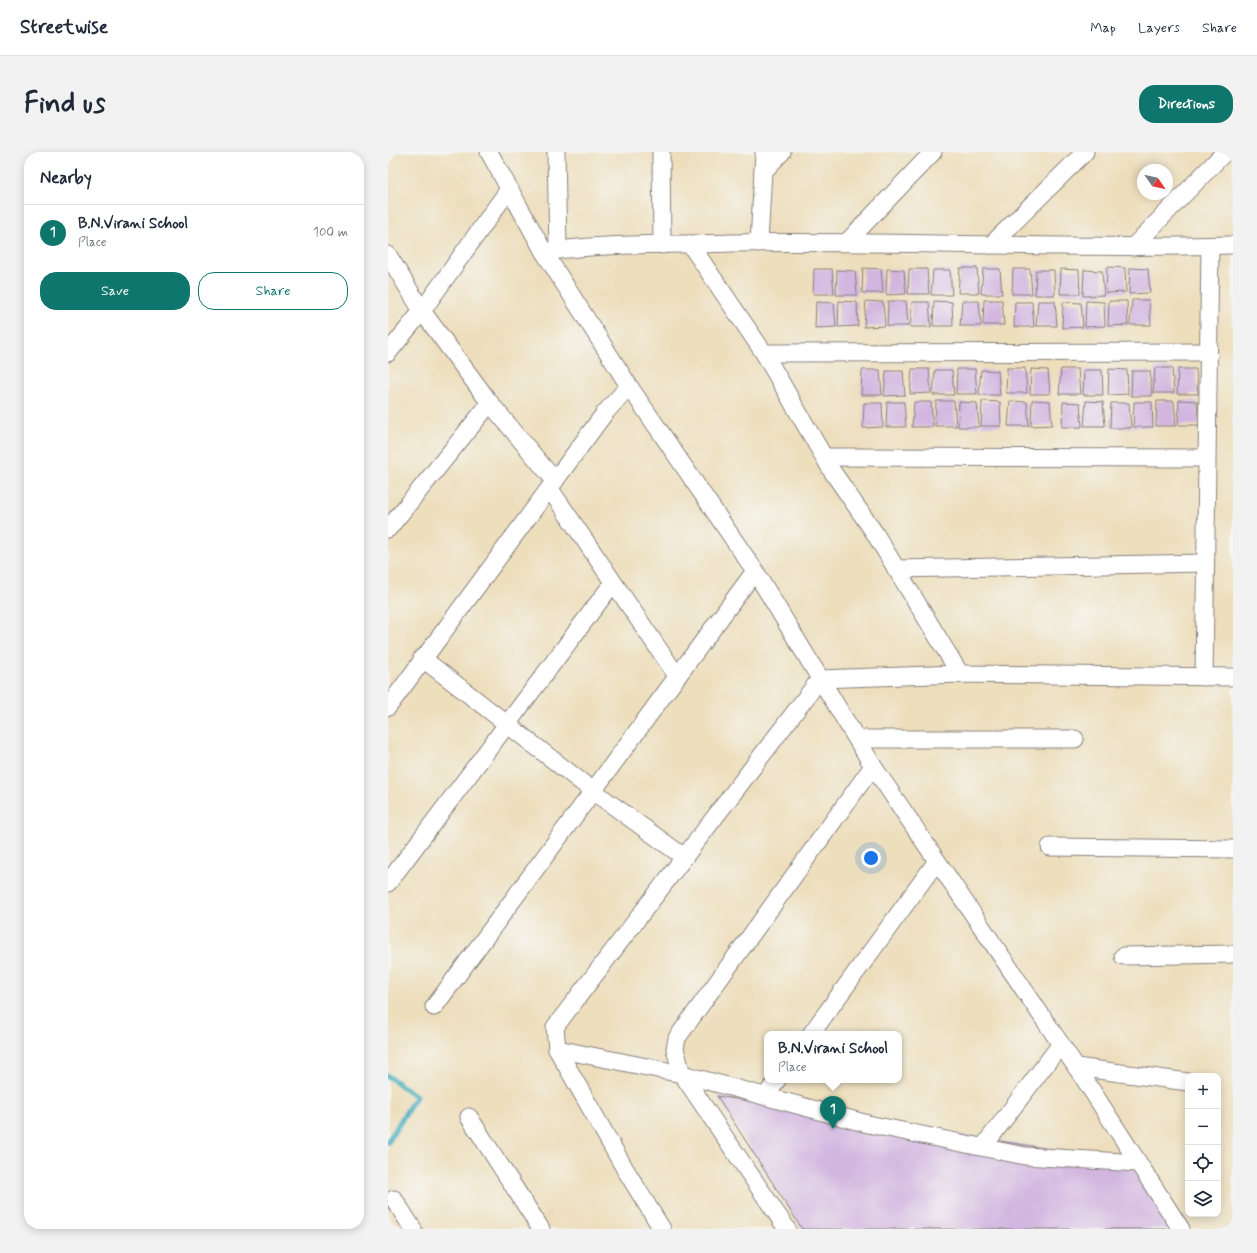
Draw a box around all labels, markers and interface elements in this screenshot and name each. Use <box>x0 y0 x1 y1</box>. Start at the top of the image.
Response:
text: Streetwise <box>20 15 108 40</box>
text: Map <box>1090 19 1116 37</box>
text: Layers <box>1138 19 1180 37</box>
text: Share <box>1202 19 1237 37</box>
button: Directions <box>1139 85 1233 123</box>
text: Find us <box>24 86 105 123</box>
north arrow <box>1137 164 1173 200</box>
text: Nearby <box>40 167 92 189</box>
text: B.N.Virani School <box>78 214 188 234</box>
text: 1 <box>50 224 56 241</box>
text: 100 m <box>313 224 348 241</box>
text: Place <box>78 234 107 251</box>
button: Save <box>40 272 190 310</box>
button: Share <box>198 272 348 310</box>
your location <box>861 848 881 868</box>
popup <box>764 1031 902 1083</box>
text: B.N.Virani School <box>778 1039 888 1059</box>
text: Place <box>778 1059 807 1076</box>
map controls <box>1185 1073 1221 1217</box>
button: + <box>1185 1073 1221 1109</box>
pin: 1 <box>820 1096 846 1129</box>
button: − <box>1185 1109 1221 1145</box>
button: locate <box>1185 1145 1221 1181</box>
button: layers <box>1185 1181 1221 1217</box>

